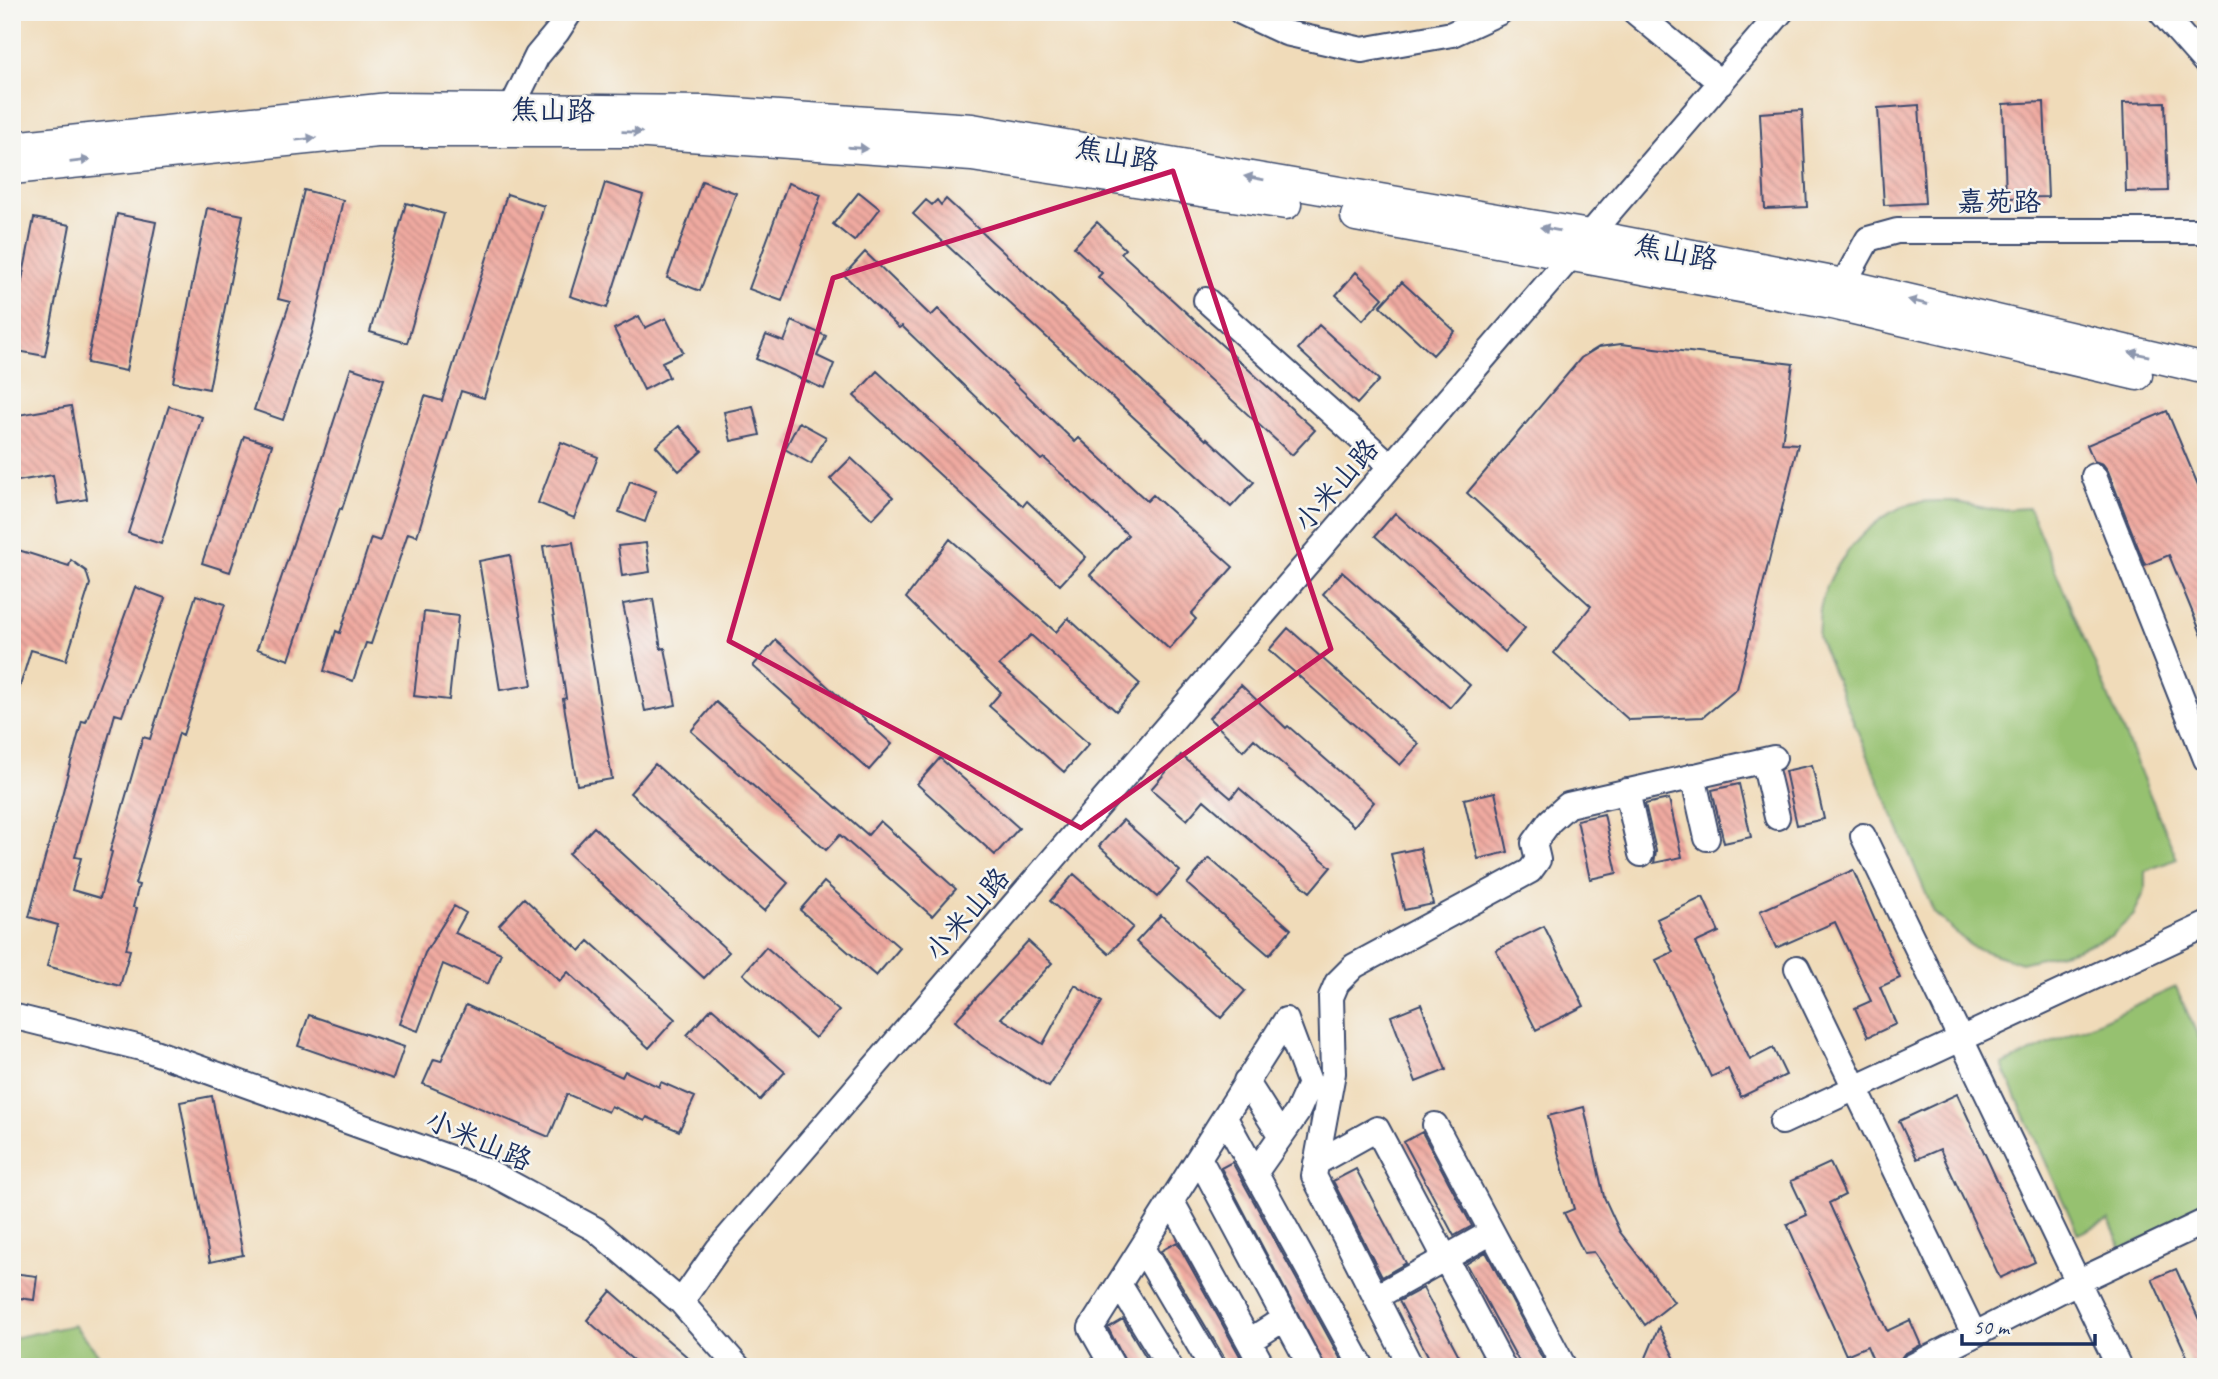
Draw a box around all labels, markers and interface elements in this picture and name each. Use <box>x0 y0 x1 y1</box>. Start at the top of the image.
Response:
street label: 焦山路 <box>511 92 595 128</box>
one-way arrow <box>621 126 643 138</box>
street label: 焦山路 <box>1073 129 1161 179</box>
one-way arrow <box>296 133 318 144</box>
one-way arrow <box>848 143 870 154</box>
one-way arrow <box>69 156 91 167</box>
one-way arrow <box>1243 172 1265 183</box>
street label: 嘉苑路 <box>1957 184 2041 219</box>
one-way arrow <box>1539 223 1561 234</box>
street label: 焦山路 <box>1631 227 1721 277</box>
one-way arrow <box>1907 296 1929 307</box>
one-way arrow <box>2128 348 2150 359</box>
street label: 小米山路 <box>1286 431 1386 539</box>
street label: 小米山路 <box>917 860 1017 968</box>
street label: 小米山路 <box>421 1102 537 1178</box>
scale bar <box>1962 1302 2096 1346</box>
text: 50 m <box>1973 1314 2011 1340</box>

